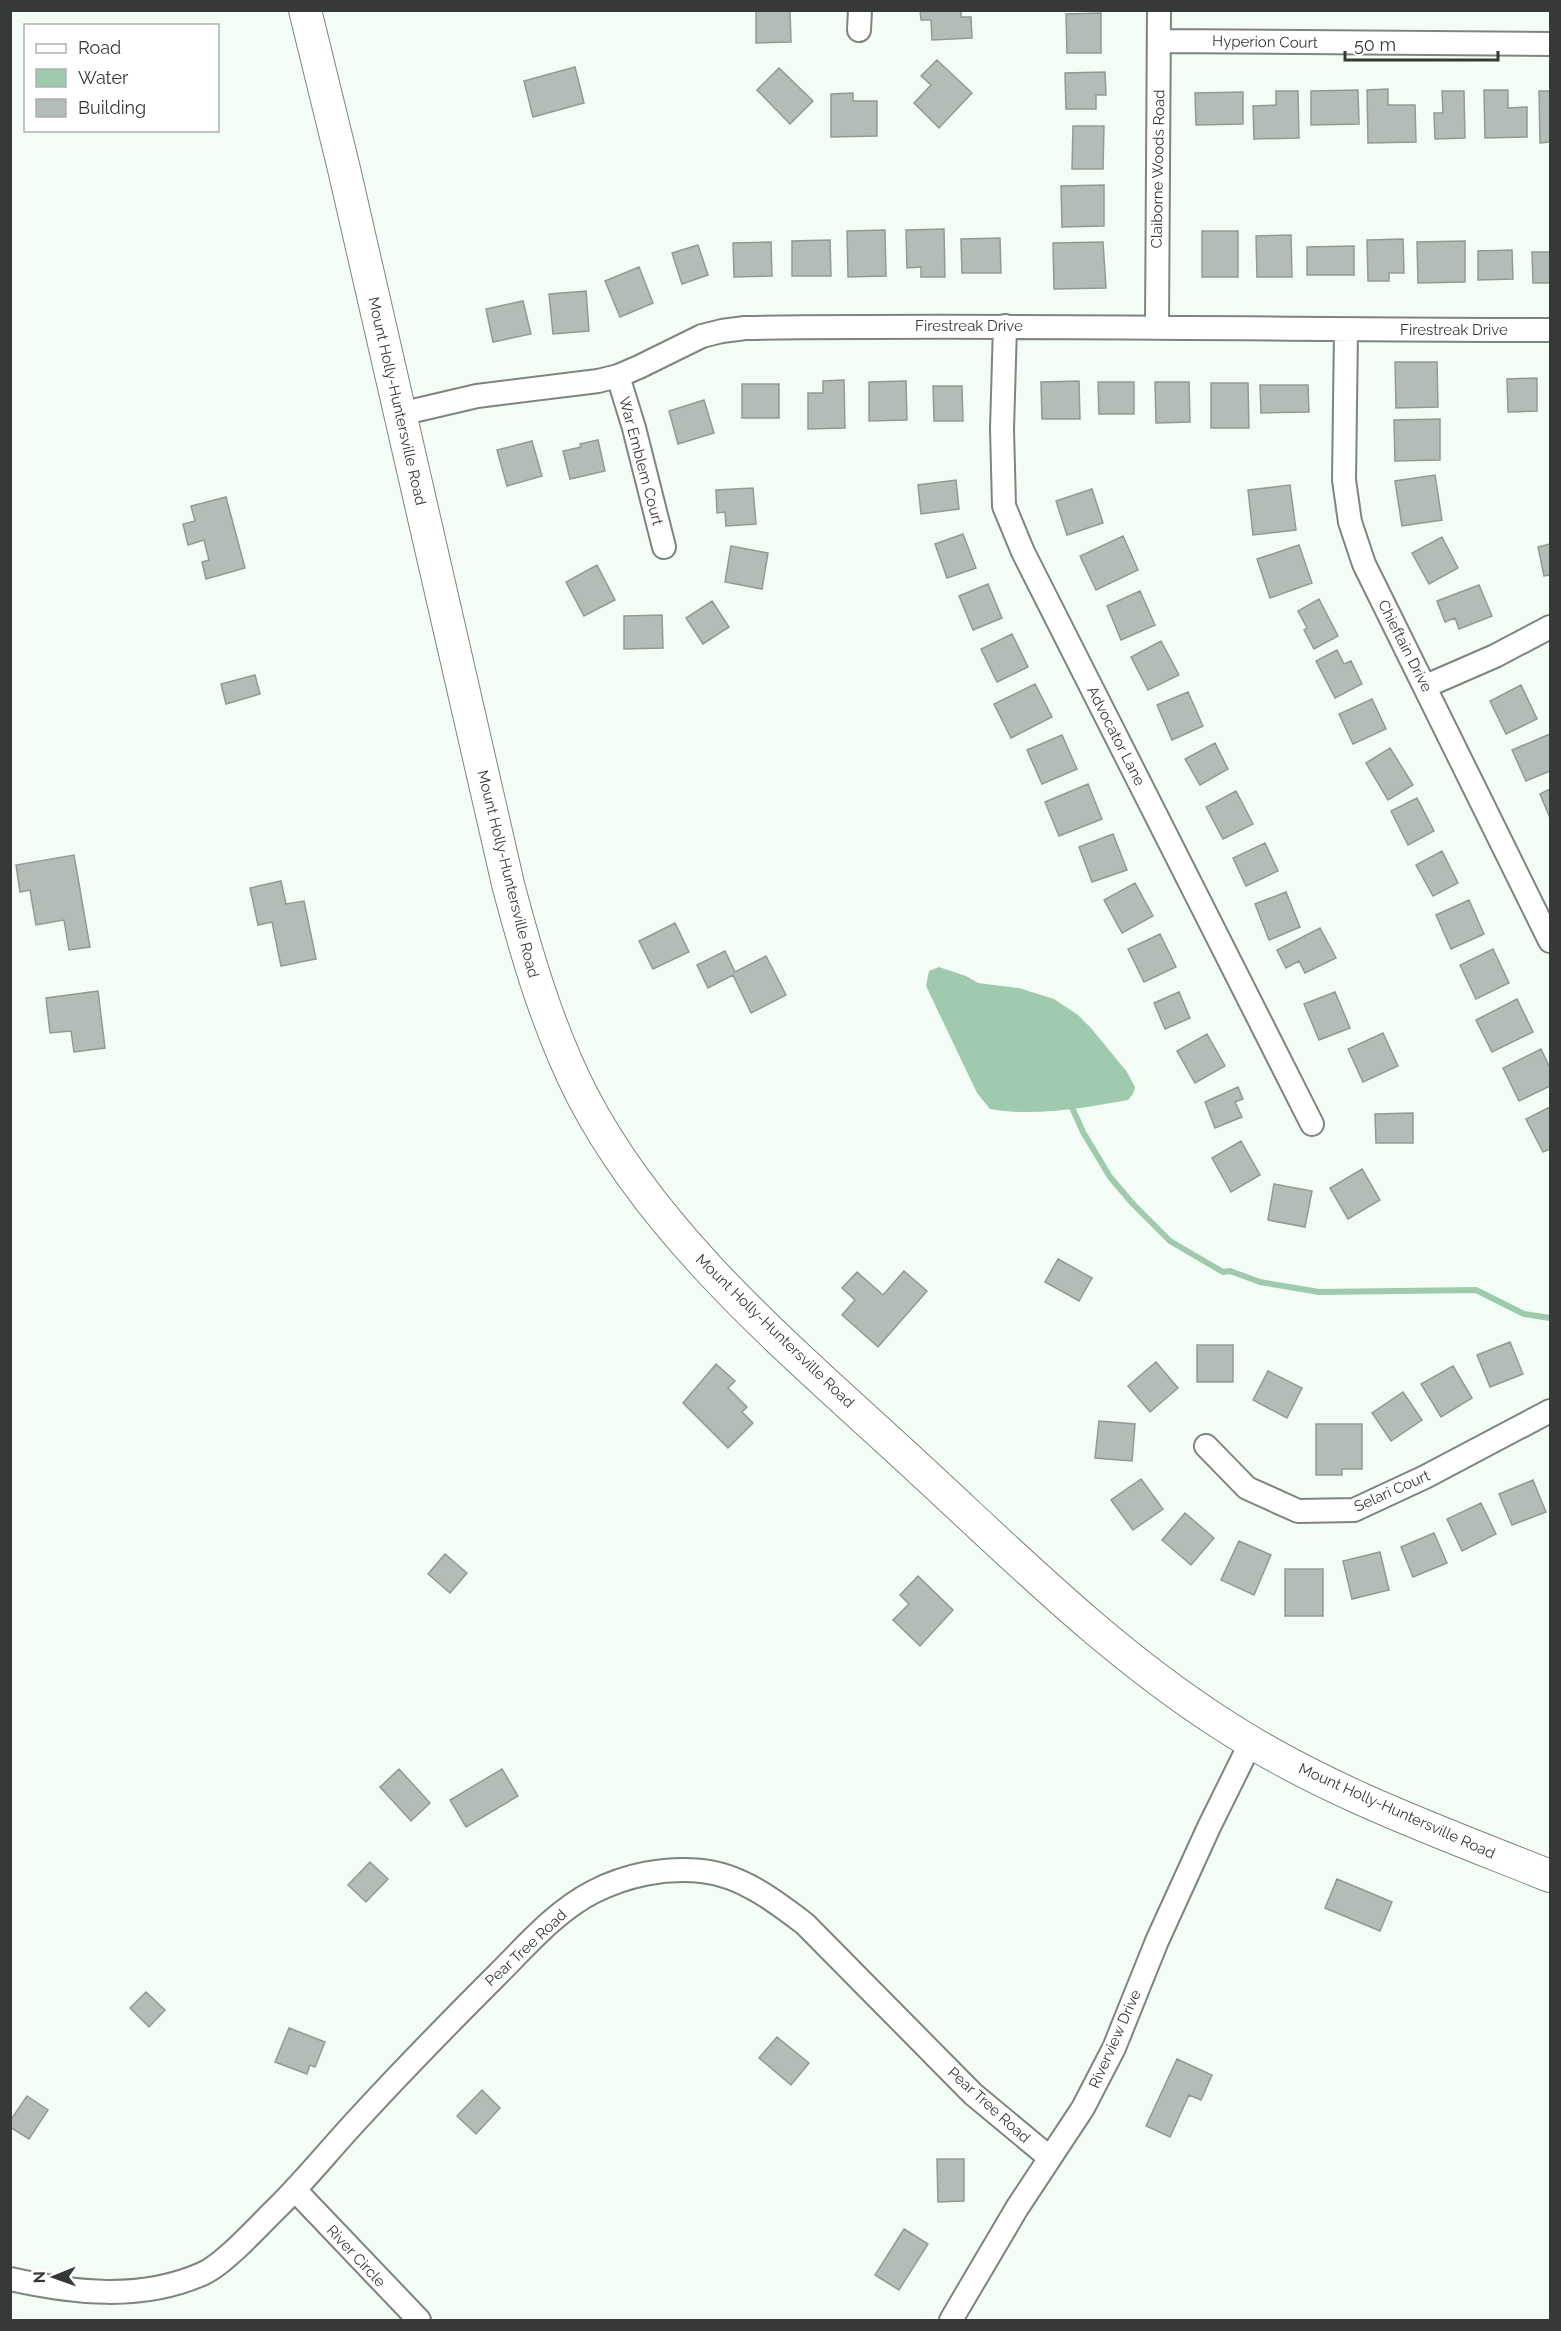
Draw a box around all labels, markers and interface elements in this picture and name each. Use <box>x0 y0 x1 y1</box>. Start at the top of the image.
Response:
legend <box>24 24 219 132</box>
scale bar <box>1345 24 1498 62</box>
street label: Hyperion Court <box>1212 32 1318 52</box>
text: 50 m <box>1354 34 1396 55</box>
text: Road <box>78 37 121 58</box>
text: Water <box>78 67 129 88</box>
street label: Claiborne Woods Road <box>1148 89 1168 249</box>
text: Building <box>78 97 146 118</box>
street label: Mount Holly-Huntersville Road <box>364 295 430 507</box>
street label: Firestreak Drive <box>915 317 1023 335</box>
street label: Firestreak Drive <box>1400 321 1508 339</box>
street label: War Emblem Court <box>615 395 667 527</box>
street label: Chieftain Drive <box>1374 597 1436 695</box>
street label: Advocator Lane <box>1083 683 1149 789</box>
street label: Mount Holly-Huntersville Road <box>473 768 543 980</box>
street label: Mount Holly-Huntersville Road <box>692 1250 858 1412</box>
street label: Selari Court <box>1351 1466 1433 1516</box>
street label: Mount Holly-Huntersville Road <box>1296 1759 1498 1863</box>
street label: Pear Tree Road <box>482 1906 570 1990</box>
street label: Riverview Drive <box>1085 1987 1145 2091</box>
street label: Pear Tree Road <box>944 2063 1034 2147</box>
street label: River Circle <box>323 2221 389 2291</box>
north arrow <box>24 2247 84 2307</box>
text: N <box>30 2271 49 2284</box>

